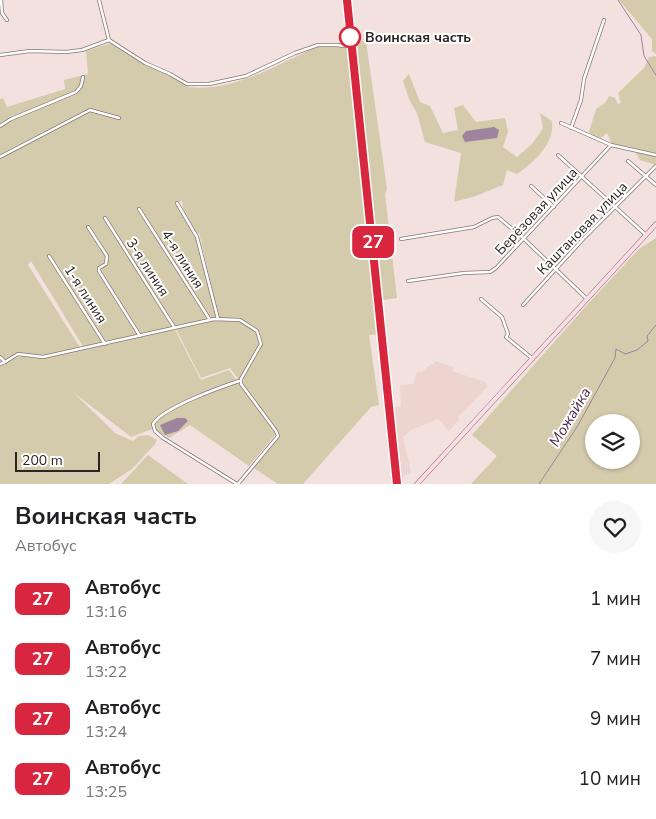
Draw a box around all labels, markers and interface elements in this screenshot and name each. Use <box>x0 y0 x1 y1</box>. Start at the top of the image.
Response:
marker: Воинская часть <box>339 26 361 48</box>
place label: Воинская часть <box>365 28 471 47</box>
street label: Берёзовая улица <box>491 164 582 259</box>
street label: Каштановая улица <box>533 178 632 279</box>
street label: 4-я линия <box>157 226 208 292</box>
line badge: 27 <box>350 226 396 258</box>
text: 27 <box>362 230 384 254</box>
street label: 3-я линия <box>122 235 173 300</box>
street label: 1-я линия <box>60 262 111 327</box>
water label: Можайка <box>544 384 596 450</box>
map controls <box>585 414 640 469</box>
button: layers <box>585 414 640 469</box>
scale bar <box>15 449 100 472</box>
text: 200 m <box>22 451 63 470</box>
text: Воинская часть <box>15 500 197 532</box>
button: heart <box>589 501 641 553</box>
text: Автобус <box>15 535 77 557</box>
text: Автобус <box>85 575 161 601</box>
text: 1 мин <box>590 586 641 612</box>
text: 27 <box>32 587 53 611</box>
text: 13:16 <box>85 601 127 623</box>
text: Автобус <box>85 635 161 661</box>
text: 7 мин <box>590 646 641 672</box>
text: 27 <box>32 647 53 671</box>
text: 13:22 <box>85 661 127 683</box>
text: Автобус <box>85 695 161 721</box>
text: 9 мин <box>590 706 641 732</box>
text: 27 <box>32 707 53 731</box>
text: 13:24 <box>85 721 127 743</box>
text: Автобус <box>85 755 161 781</box>
text: 10 мин <box>579 766 641 792</box>
text: 27 <box>32 767 53 791</box>
text: 13:25 <box>85 781 127 803</box>

